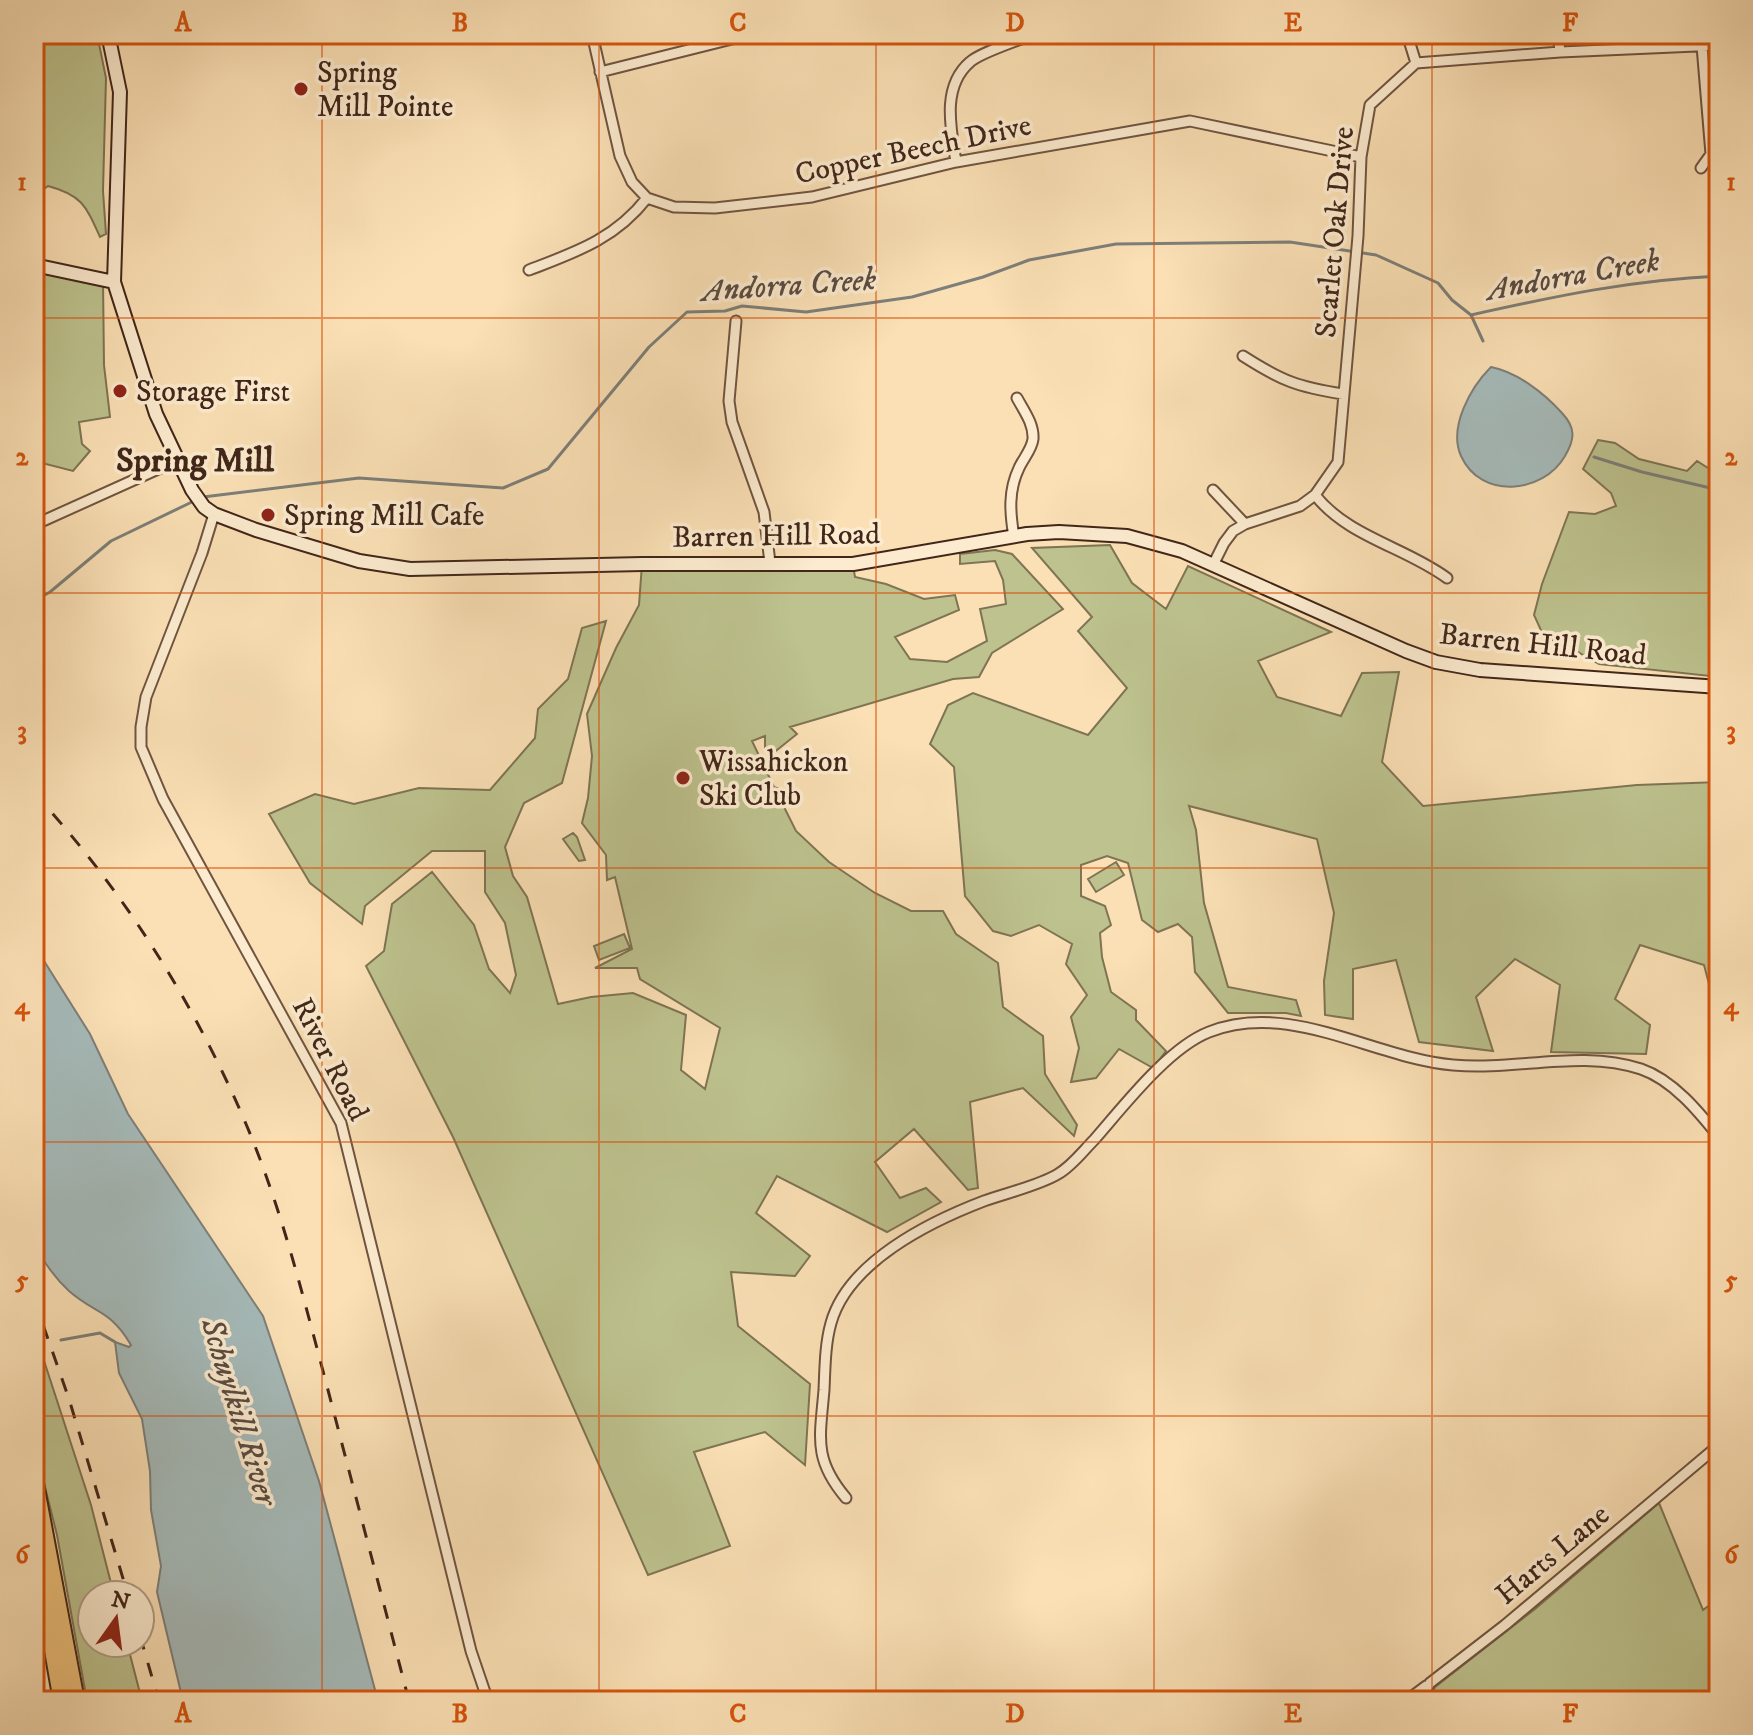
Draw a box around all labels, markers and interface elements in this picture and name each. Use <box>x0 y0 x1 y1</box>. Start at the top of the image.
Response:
text: A <box>174 7 193 40</box>
text: B <box>452 7 468 40</box>
text: C <box>729 7 747 40</box>
text: D <box>1005 7 1025 40</box>
text: E <box>1284 7 1302 40</box>
text: F <box>1562 7 1579 40</box>
place label: Spring Mill Pointe <box>317 55 453 126</box>
marker: Spring Mill Pointe <box>292 80 310 98</box>
street label: Copper Beech Drive <box>792 107 1035 194</box>
street label: Scarlet Oak Drive <box>1308 125 1363 339</box>
text: 1 <box>17 166 27 199</box>
text: 1 <box>1726 166 1736 199</box>
water label: Andorra Creek <box>1481 241 1663 311</box>
water label: Andorra Creek <box>698 260 878 312</box>
place label: Storage First <box>136 374 290 411</box>
marker: Storage First <box>111 382 129 400</box>
district label: Spring Mill <box>116 440 275 482</box>
text: 2 <box>16 441 30 474</box>
text: 2 <box>1725 441 1739 474</box>
place label: Spring Mill Cafe <box>284 498 484 535</box>
marker: Spring Mill Cafe <box>259 506 277 524</box>
street label: Barren Hill Road <box>672 516 880 557</box>
street label: Barren Hill Road <box>1437 616 1648 675</box>
text: 3 <box>17 715 27 748</box>
text: 3 <box>1726 715 1736 748</box>
place label: Wissahickon Ski Club <box>698 744 849 815</box>
marker: Wissahickon Ski Club <box>674 769 692 787</box>
text: 4 <box>15 990 31 1023</box>
text: 4 <box>1724 990 1740 1023</box>
street label: River Road <box>283 992 376 1127</box>
text: 5 <box>15 1264 29 1297</box>
text: 5 <box>1724 1264 1738 1297</box>
water label: Schuylkill River <box>190 1312 286 1513</box>
street label: Harts Lane <box>1488 1497 1618 1614</box>
text: 6 <box>15 1539 30 1572</box>
text: 6 <box>1724 1539 1739 1572</box>
north arrow <box>76 1579 156 1659</box>
text: N <box>108 1586 133 1616</box>
text: A <box>174 1698 193 1731</box>
text: B <box>452 1698 468 1731</box>
text: C <box>729 1698 747 1731</box>
text: D <box>1005 1698 1025 1731</box>
text: E <box>1284 1698 1302 1731</box>
text: F <box>1562 1698 1579 1731</box>

